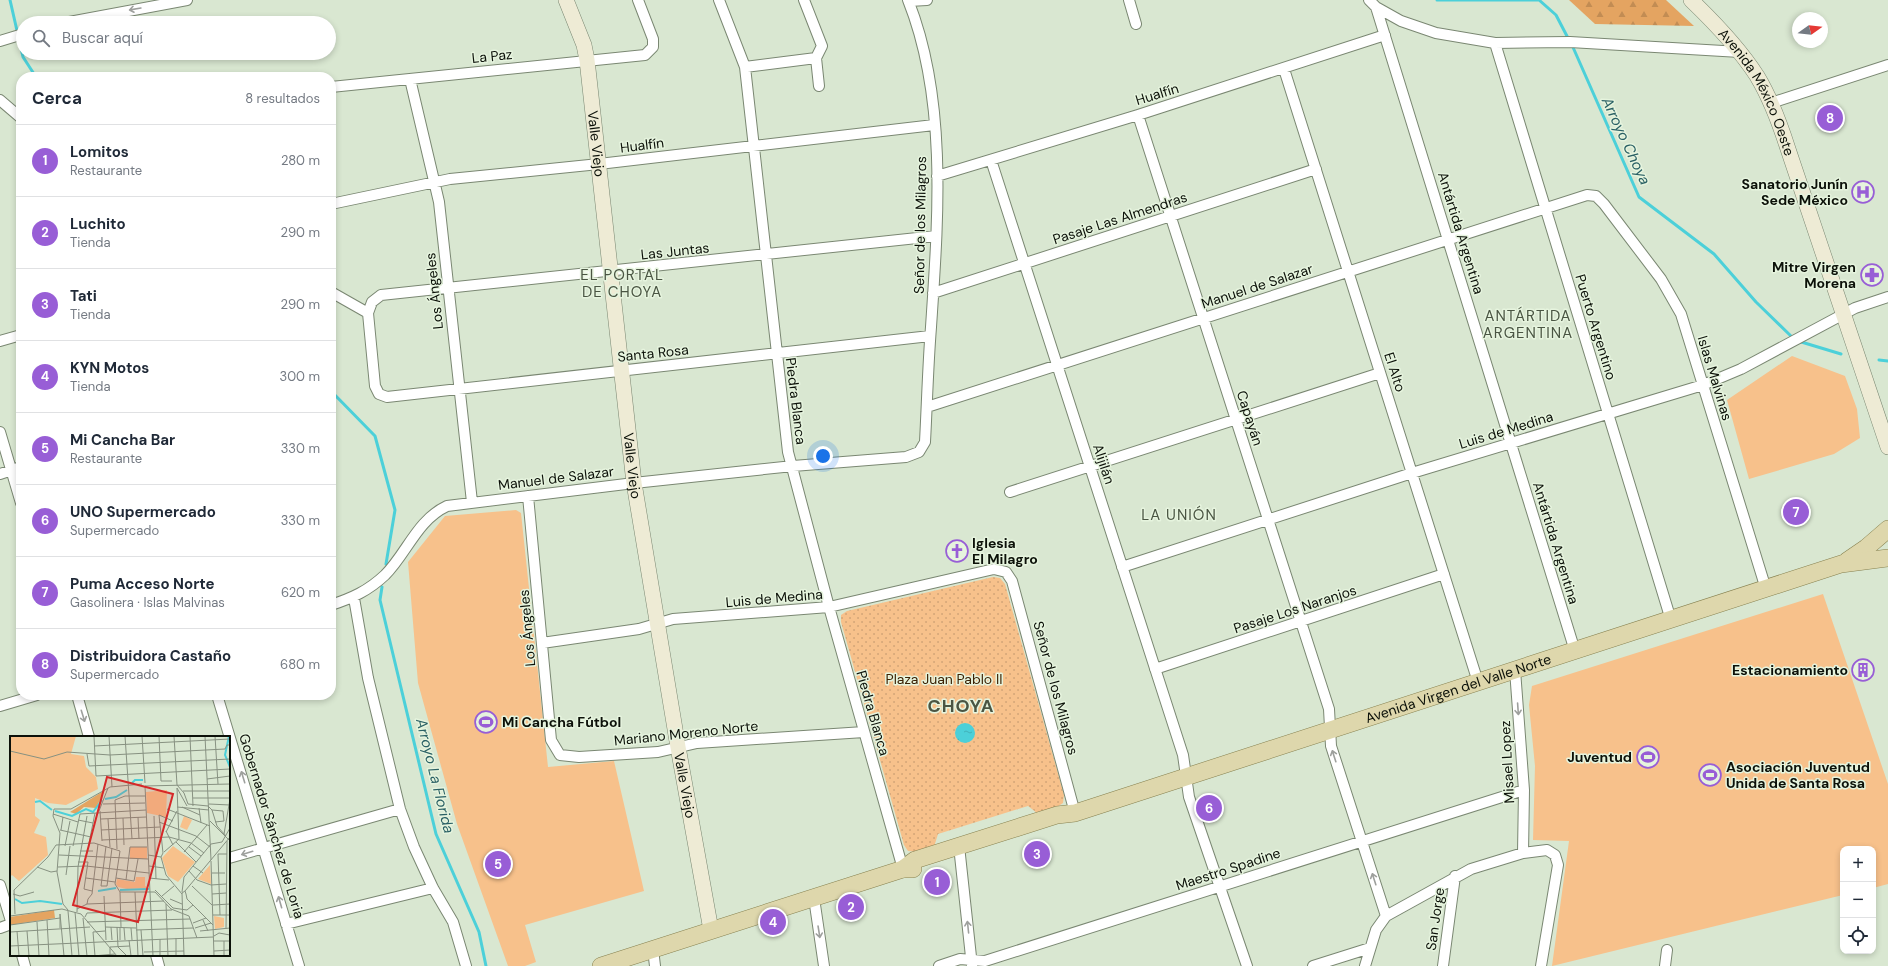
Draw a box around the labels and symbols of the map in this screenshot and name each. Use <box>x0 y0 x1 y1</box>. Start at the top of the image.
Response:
one-way arrow <box>129 6 142 14</box>
north arrow <box>1792 12 1828 48</box>
street label: Avenida México Oeste <box>1715 25 1799 158</box>
street label: La Paz <box>471 45 513 67</box>
street label: Hualfín <box>1133 79 1181 109</box>
water label: Arroyo Choya <box>1597 93 1655 188</box>
pin: 8 <box>1817 103 1843 133</box>
street label: Valle Viejo <box>584 110 609 178</box>
street label: Hualfín <box>619 133 665 157</box>
street label: Señor de los Milagros <box>910 156 930 294</box>
street label: Antártida Argentina <box>1434 170 1488 296</box>
place label: Sanatorio Junín Sede México <box>1742 175 1848 209</box>
hospital icon: Sanatorio Junín Sede México <box>1850 179 1876 205</box>
street label: Pasaje Las Almendras <box>1050 188 1190 248</box>
street label: Las Juntas <box>640 238 710 264</box>
street label: Los Ángeles <box>421 252 447 330</box>
place label: Mitre Virgen Morena <box>1772 258 1856 292</box>
street label: Manuel de Salazar <box>1199 259 1315 313</box>
pharmacy icon: Mitre Virgen Morena <box>1859 262 1885 288</box>
district label: EL PORTAL DE CHOYA <box>580 265 664 302</box>
street label: Puerto Argentino <box>1571 272 1621 382</box>
district label: ANTÁRTIDA ARGENTINA <box>1483 306 1573 343</box>
street label: Islas Malvinas <box>1694 333 1736 423</box>
street label: Santa Rosa <box>617 340 689 366</box>
street label: El Alto <box>1380 350 1410 394</box>
street label: Piedra Blanca <box>782 356 810 446</box>
street label: Capayán <box>1233 388 1267 448</box>
street label: Luis de Medina <box>1457 407 1555 453</box>
street label: Valle Viejo <box>619 432 645 500</box>
street label: Alijilán <box>1089 442 1119 486</box>
your location <box>813 446 833 466</box>
street label: Manuel de Salazar <box>497 462 615 494</box>
street label: Antártida Argentina <box>1529 480 1583 606</box>
pin: 7 <box>1783 497 1809 527</box>
district label: LA UNIÓN <box>1141 505 1217 525</box>
place label: Iglesia El Milagro <box>972 534 1038 568</box>
church icon: Iglesia El Milagro <box>944 538 970 564</box>
street label: Pasaje Los Naranjos <box>1231 581 1359 637</box>
street label: Luis de Medina <box>725 585 823 611</box>
street label: Los Ángeles <box>515 589 539 667</box>
street label: Señor de los Milagros <box>1029 619 1083 757</box>
street label: Avenida Virgen del Valle Norte <box>1363 650 1553 727</box>
building icon: Estacionamiento <box>1850 657 1876 683</box>
place label: Estacionamiento <box>1732 661 1848 679</box>
street label: Piedra Blanca <box>852 668 894 758</box>
park label: Plaza Juan Pablo II <box>886 670 1002 688</box>
district label: CHOYA <box>927 694 995 718</box>
one-way arrow <box>1515 702 1522 715</box>
one-way arrow <box>80 709 87 722</box>
sports icon: Mi Cancha Fútbol <box>473 709 499 735</box>
place label: Mi Cancha Fútbol <box>502 713 621 731</box>
water label: Arroyo La Florida <box>411 715 459 836</box>
street label: Mariano Moreno Norte <box>613 716 759 750</box>
street label: Misael Lopez <box>1496 720 1518 804</box>
street label: Gobernador Sánchez de Loria <box>235 731 309 921</box>
inset map <box>10 736 230 956</box>
sports icon: Juventud <box>1635 744 1661 770</box>
place label: Juventud <box>1567 748 1632 766</box>
one-way arrow <box>1330 750 1338 762</box>
street label: Valle Viejo <box>670 751 700 820</box>
place label: Asociación Juventud Unida de Santa Rosa <box>1726 758 1870 792</box>
sports icon: Asociación Juventud Unida de Santa Rosa <box>1697 762 1723 788</box>
one-way arrow <box>239 771 246 784</box>
pin: 6 <box>1196 793 1222 823</box>
pin: 3 <box>1024 839 1050 869</box>
street label: Maestro Spadine <box>1173 844 1283 894</box>
pin: 5 <box>485 849 511 879</box>
one-way arrow <box>240 850 253 857</box>
pin: 1 <box>924 867 950 897</box>
one-way arrow <box>1370 873 1377 886</box>
street label: San Jorge <box>1422 886 1448 952</box>
pin: 2 <box>838 892 864 922</box>
one-way arrow <box>276 895 283 908</box>
pin: 4 <box>760 907 786 937</box>
one-way arrow <box>964 921 971 934</box>
one-way arrow <box>815 925 823 938</box>

